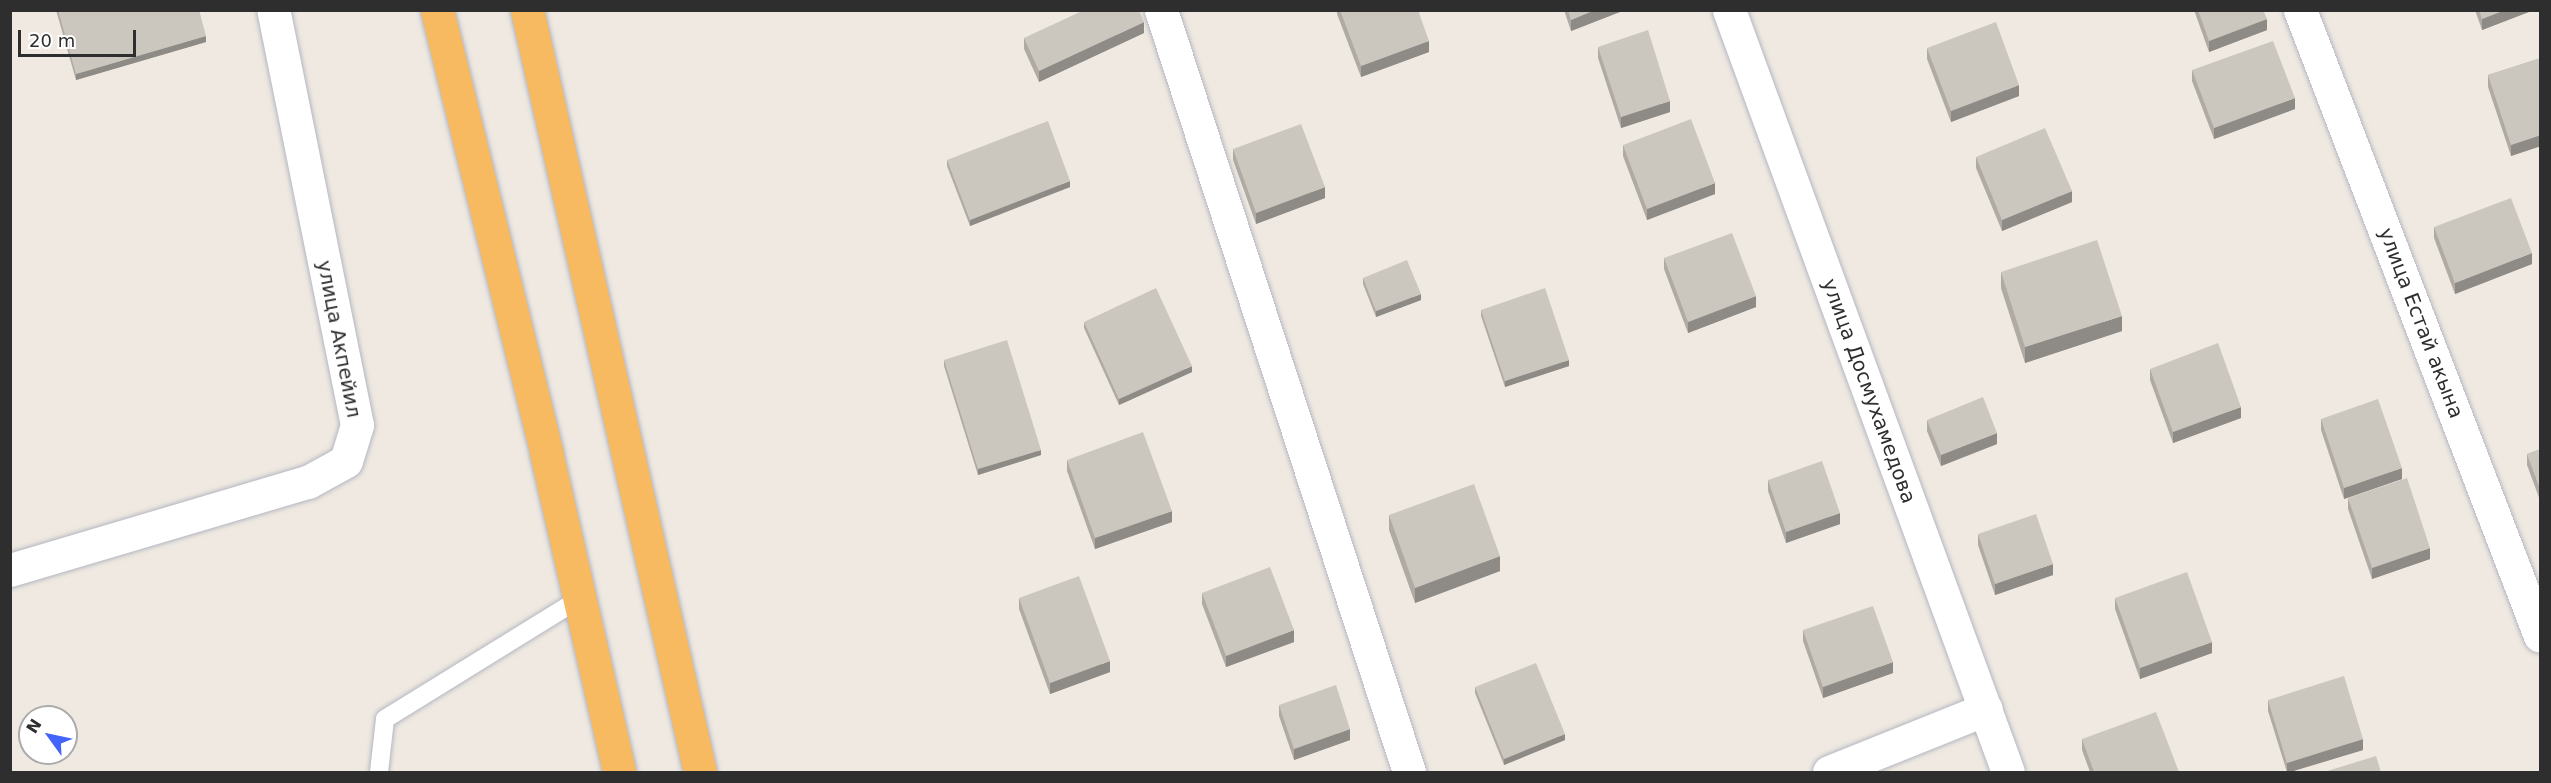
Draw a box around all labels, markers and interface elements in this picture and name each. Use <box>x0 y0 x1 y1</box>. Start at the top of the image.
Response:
scale bar <box>21 18 140 56</box>
text: 20 m <box>29 30 75 51</box>
street label: улица Естай акына <box>2374 224 2468 422</box>
street label: улица Акпейил <box>312 258 366 420</box>
street label: улица Досмухамедова <box>1817 275 1921 507</box>
north arrow <box>18 705 78 765</box>
text: N <box>23 715 46 737</box>

